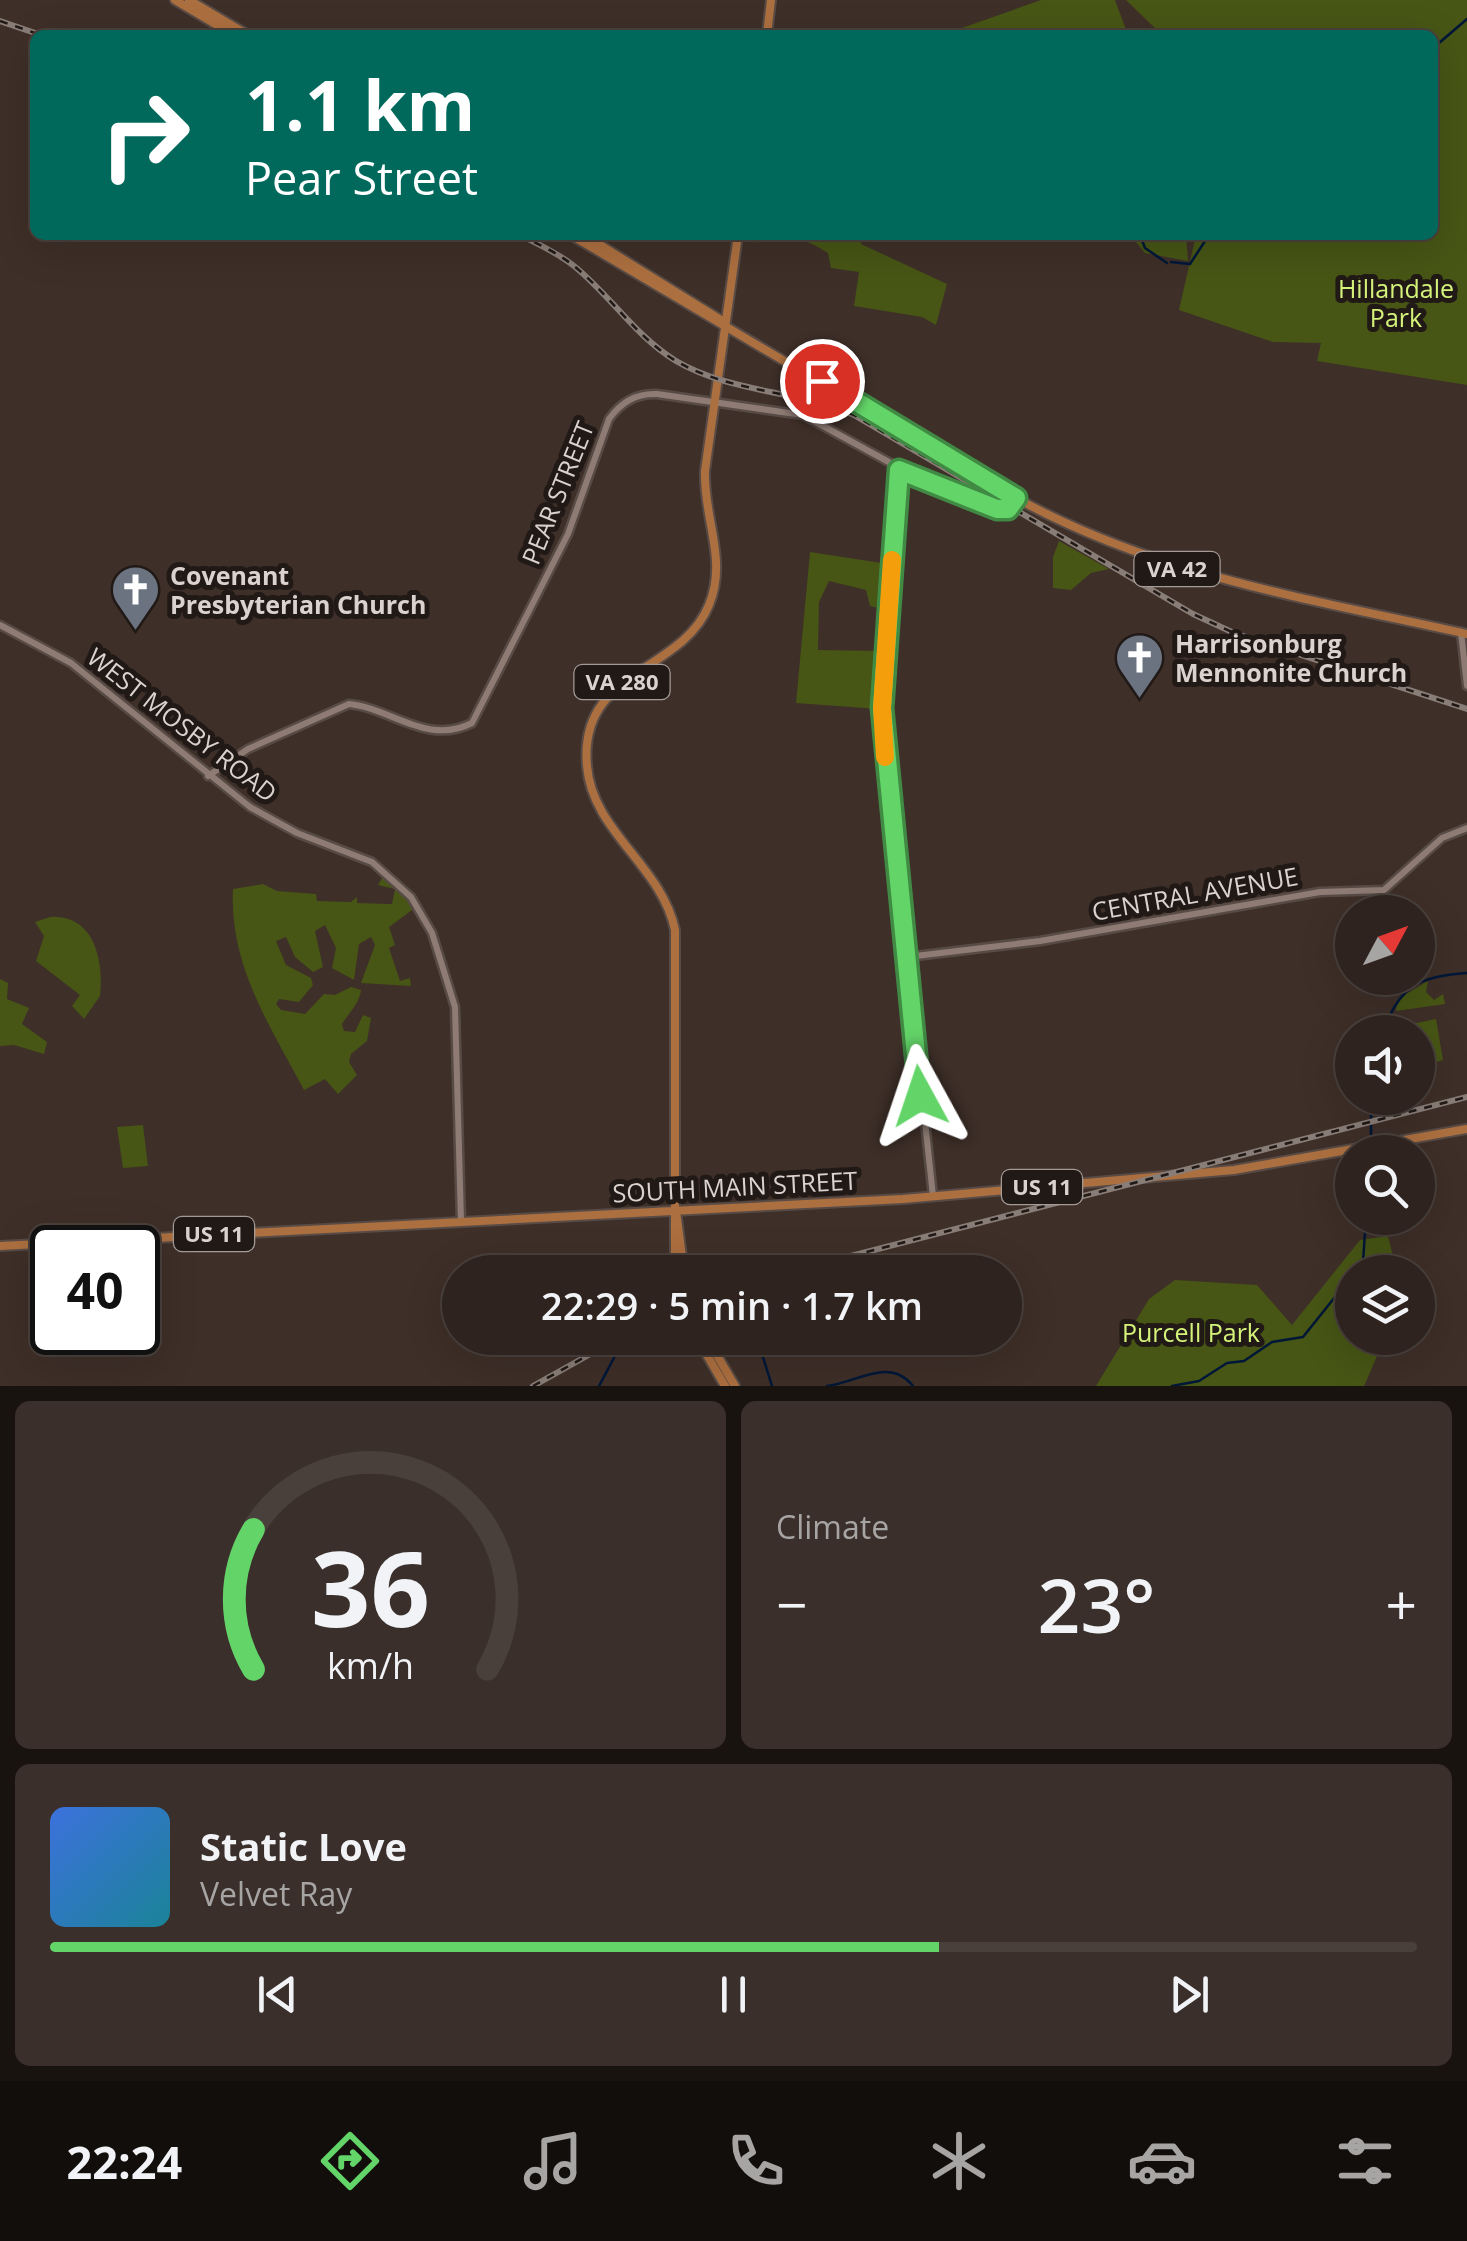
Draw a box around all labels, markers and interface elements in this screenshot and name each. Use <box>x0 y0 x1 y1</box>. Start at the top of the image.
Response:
text: 1.1 km <box>245 56 475 152</box>
icon: right <box>80 70 210 200</box>
text: Pear Street <box>245 147 478 208</box>
park label: Hillandale Park <box>1338 271 1454 334</box>
pin <box>780 339 865 424</box>
icon: arrive <box>795 354 850 409</box>
street label: PEAR STREET <box>513 416 601 569</box>
road number: VA 42 <box>1134 552 1220 586</box>
place label: Covenant Presbyterian Church <box>170 558 426 621</box>
church icon: Covenant Presbyterian Church <box>109 564 161 632</box>
place label: Harrisonburg Mennonite Church <box>1175 626 1407 689</box>
church icon: Harrisonburg Mennonite Church <box>1114 632 1166 700</box>
street label: WEST MOSBY ROAD <box>81 639 285 809</box>
road number: VA 280 <box>574 665 670 699</box>
street label: CENTRAL AVENUE <box>1089 858 1300 928</box>
north arrow <box>1335 895 1435 995</box>
map controls <box>1335 895 1435 1355</box>
button: sound <box>1335 1015 1435 1115</box>
position arrow <box>868 1044 972 1148</box>
button: search <box>1335 1135 1435 1235</box>
street label: SOUTH MAIN STREET <box>612 1163 858 1209</box>
road number: US 11 <box>1002 1170 1082 1204</box>
road number: US 11 <box>174 1217 254 1251</box>
speed limit sign: 40 <box>30 1225 160 1355</box>
button: layers <box>1335 1255 1435 1355</box>
text: 22:29 · 5 min · 1.7 km <box>541 1279 923 1331</box>
park label: Purcell Park <box>1122 1315 1260 1349</box>
text: Climate <box>776 1505 889 1548</box>
text: 36 <box>311 1516 430 1657</box>
text: 23° <box>1038 1553 1155 1655</box>
text: − <box>776 1566 807 1641</box>
text: + <box>1386 1566 1417 1641</box>
text: km/h <box>327 1641 414 1689</box>
text: Static Love <box>200 1820 407 1872</box>
text: Velvet Ray <box>200 1872 352 1915</box>
icon: previous <box>250 1967 305 2022</box>
icon: pause <box>706 1967 761 2022</box>
icon: next <box>1162 1967 1217 2022</box>
icon: directions <box>315 2126 385 2196</box>
icon: music <box>518 2126 588 2196</box>
icon: phone <box>721 2126 791 2196</box>
icon: climate <box>924 2126 994 2196</box>
icon: car <box>1127 2126 1197 2196</box>
icon: filters <box>1330 2126 1400 2196</box>
text: 22:24 <box>67 2131 182 2192</box>

